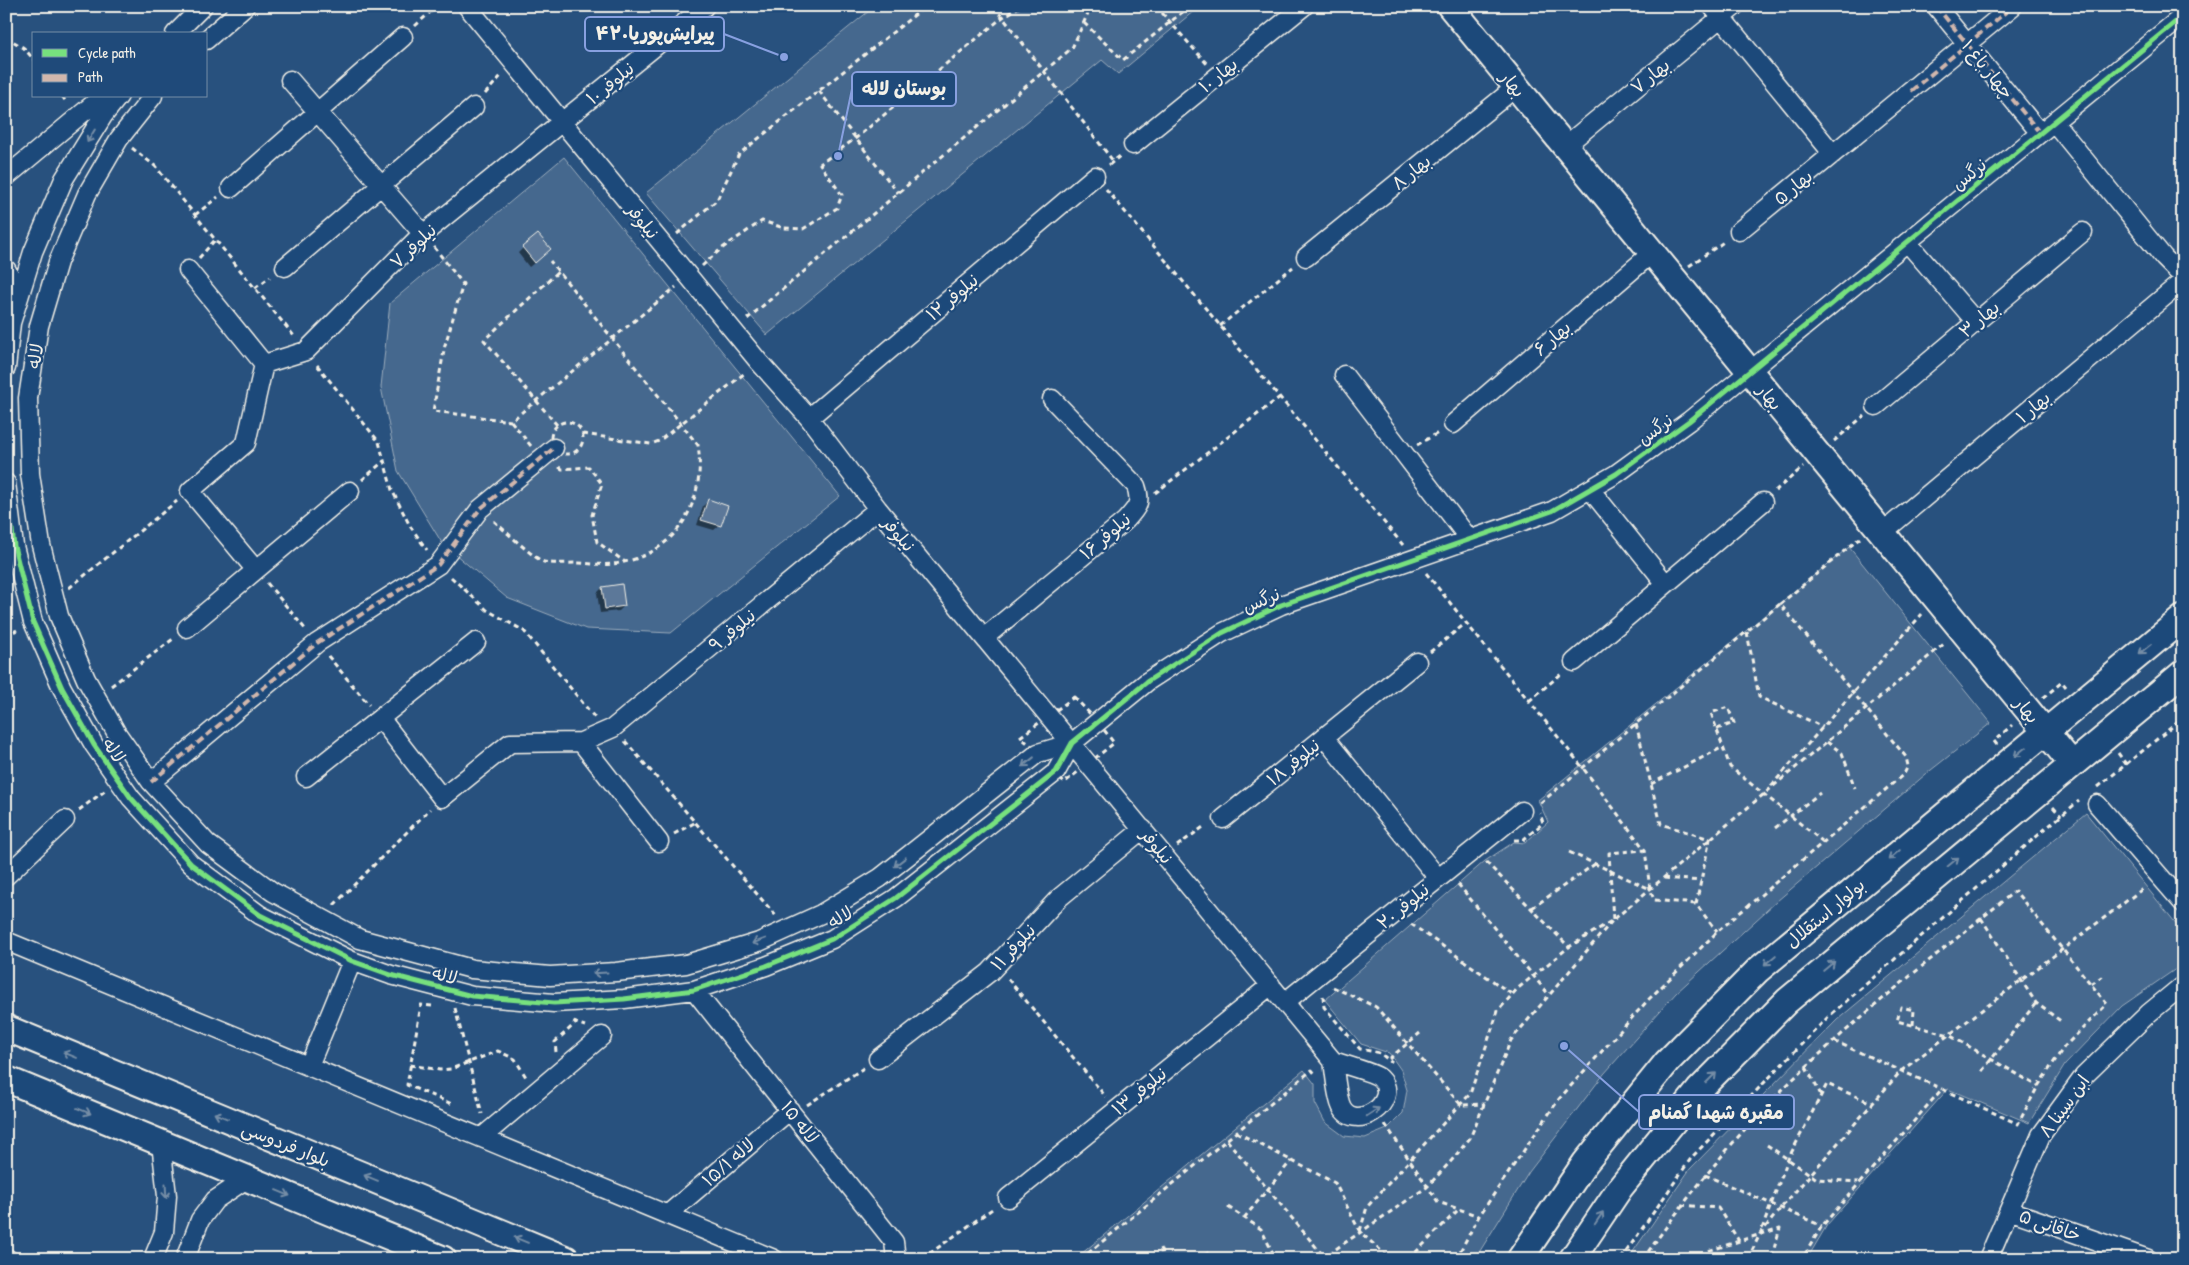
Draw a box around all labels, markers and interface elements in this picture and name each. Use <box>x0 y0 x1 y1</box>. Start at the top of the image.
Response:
callout: پیرایش‌پوریا۴۲۰ <box>585 17 724 51</box>
text: پیرایش‌پوریا۴۲۰ <box>596 20 715 46</box>
legend <box>32 32 208 98</box>
street label: چهار باغ ۱ <box>1956 34 2020 104</box>
text: Cycle path <box>78 42 136 63</box>
street label: بهار ۱۰ <box>1193 51 1243 99</box>
street label: بهار ۷ <box>1625 52 1675 100</box>
street label: نیلوفر ۱۰ <box>581 56 639 110</box>
street label: بهار <box>1493 64 1531 102</box>
text: Path <box>78 66 103 87</box>
callout: بوستان لاله <box>852 72 956 106</box>
text: بوستان لاله <box>862 75 946 101</box>
one-way arrow <box>85 129 95 143</box>
street label: بهار ۸ <box>1386 148 1436 196</box>
street label: نرگس <box>1946 152 1992 196</box>
street label: بهار ۵ <box>1768 163 1818 211</box>
street label: نیلوفر <box>620 196 665 244</box>
street label: نیلوفر ۷ <box>384 218 442 274</box>
street label: نیلوفر ۱۲ <box>920 268 984 326</box>
street label: بهار ۳ <box>1953 295 2005 343</box>
street label: بهار ۶ <box>1528 315 1576 361</box>
street label: لاله <box>21 342 49 370</box>
street label: بهار <box>1750 377 1788 415</box>
street label: بهار ۱ <box>2010 385 2056 429</box>
street label: نرگس <box>1632 408 1678 450</box>
street label: نیلوفر ۱۶ <box>1074 507 1136 565</box>
street label: نیلوفر <box>876 509 921 557</box>
street label: نرگس <box>1238 581 1284 619</box>
street label: نیلوفر ۹ <box>703 603 761 657</box>
one-way arrow <box>2139 643 2152 654</box>
street label: بهار <box>2007 690 2045 728</box>
street label: لاله <box>97 733 131 767</box>
street label: نیلوفر ۱۸ <box>1261 733 1325 791</box>
one-way arrow <box>2013 747 2026 758</box>
one-way arrow <box>1022 756 1035 767</box>
street label: نیلوفر <box>1134 821 1179 869</box>
one-way arrow <box>1888 850 1901 861</box>
one-way arrow <box>1946 856 1959 867</box>
one-way arrow <box>894 857 907 868</box>
street label: بولوار استقلال <box>1780 872 1870 954</box>
street label: نیلوفر ۲۰ <box>1371 877 1435 935</box>
street label: لاله <box>823 900 857 934</box>
street label: نیلوفر ۱۱ <box>985 918 1041 976</box>
one-way arrow <box>752 937 767 946</box>
one-way arrow <box>1763 954 1776 965</box>
street label: لاله <box>430 960 460 990</box>
one-way arrow <box>1822 960 1835 972</box>
one-way arrow <box>593 969 609 978</box>
one-way arrow <box>63 1049 78 1059</box>
street label: نیلوفر ۱۳ <box>1106 1061 1172 1121</box>
street label: ابن سینا ۸ <box>2033 1069 2095 1143</box>
one-way arrow <box>1705 1072 1717 1084</box>
street label: لاله ۱۵ <box>775 1095 825 1149</box>
callout: مقبره شهدا گمنام <box>1639 1095 1794 1129</box>
text: مقبره شهدا گمنام <box>1648 1099 1784 1127</box>
one-way arrow <box>1365 1106 1379 1116</box>
one-way arrow <box>76 1107 91 1116</box>
one-way arrow <box>214 1111 229 1121</box>
street label: بلوار فردوسی <box>238 1115 334 1173</box>
street label: لاله ۱۵/۱ <box>696 1132 760 1192</box>
one-way arrow <box>364 1173 379 1183</box>
one-way arrow <box>162 1183 171 1199</box>
one-way arrow <box>275 1189 290 1198</box>
street label: خاقانی ۵ <box>2016 1203 2084 1247</box>
one-way arrow <box>1594 1212 1604 1226</box>
one-way arrow <box>514 1235 529 1245</box>

